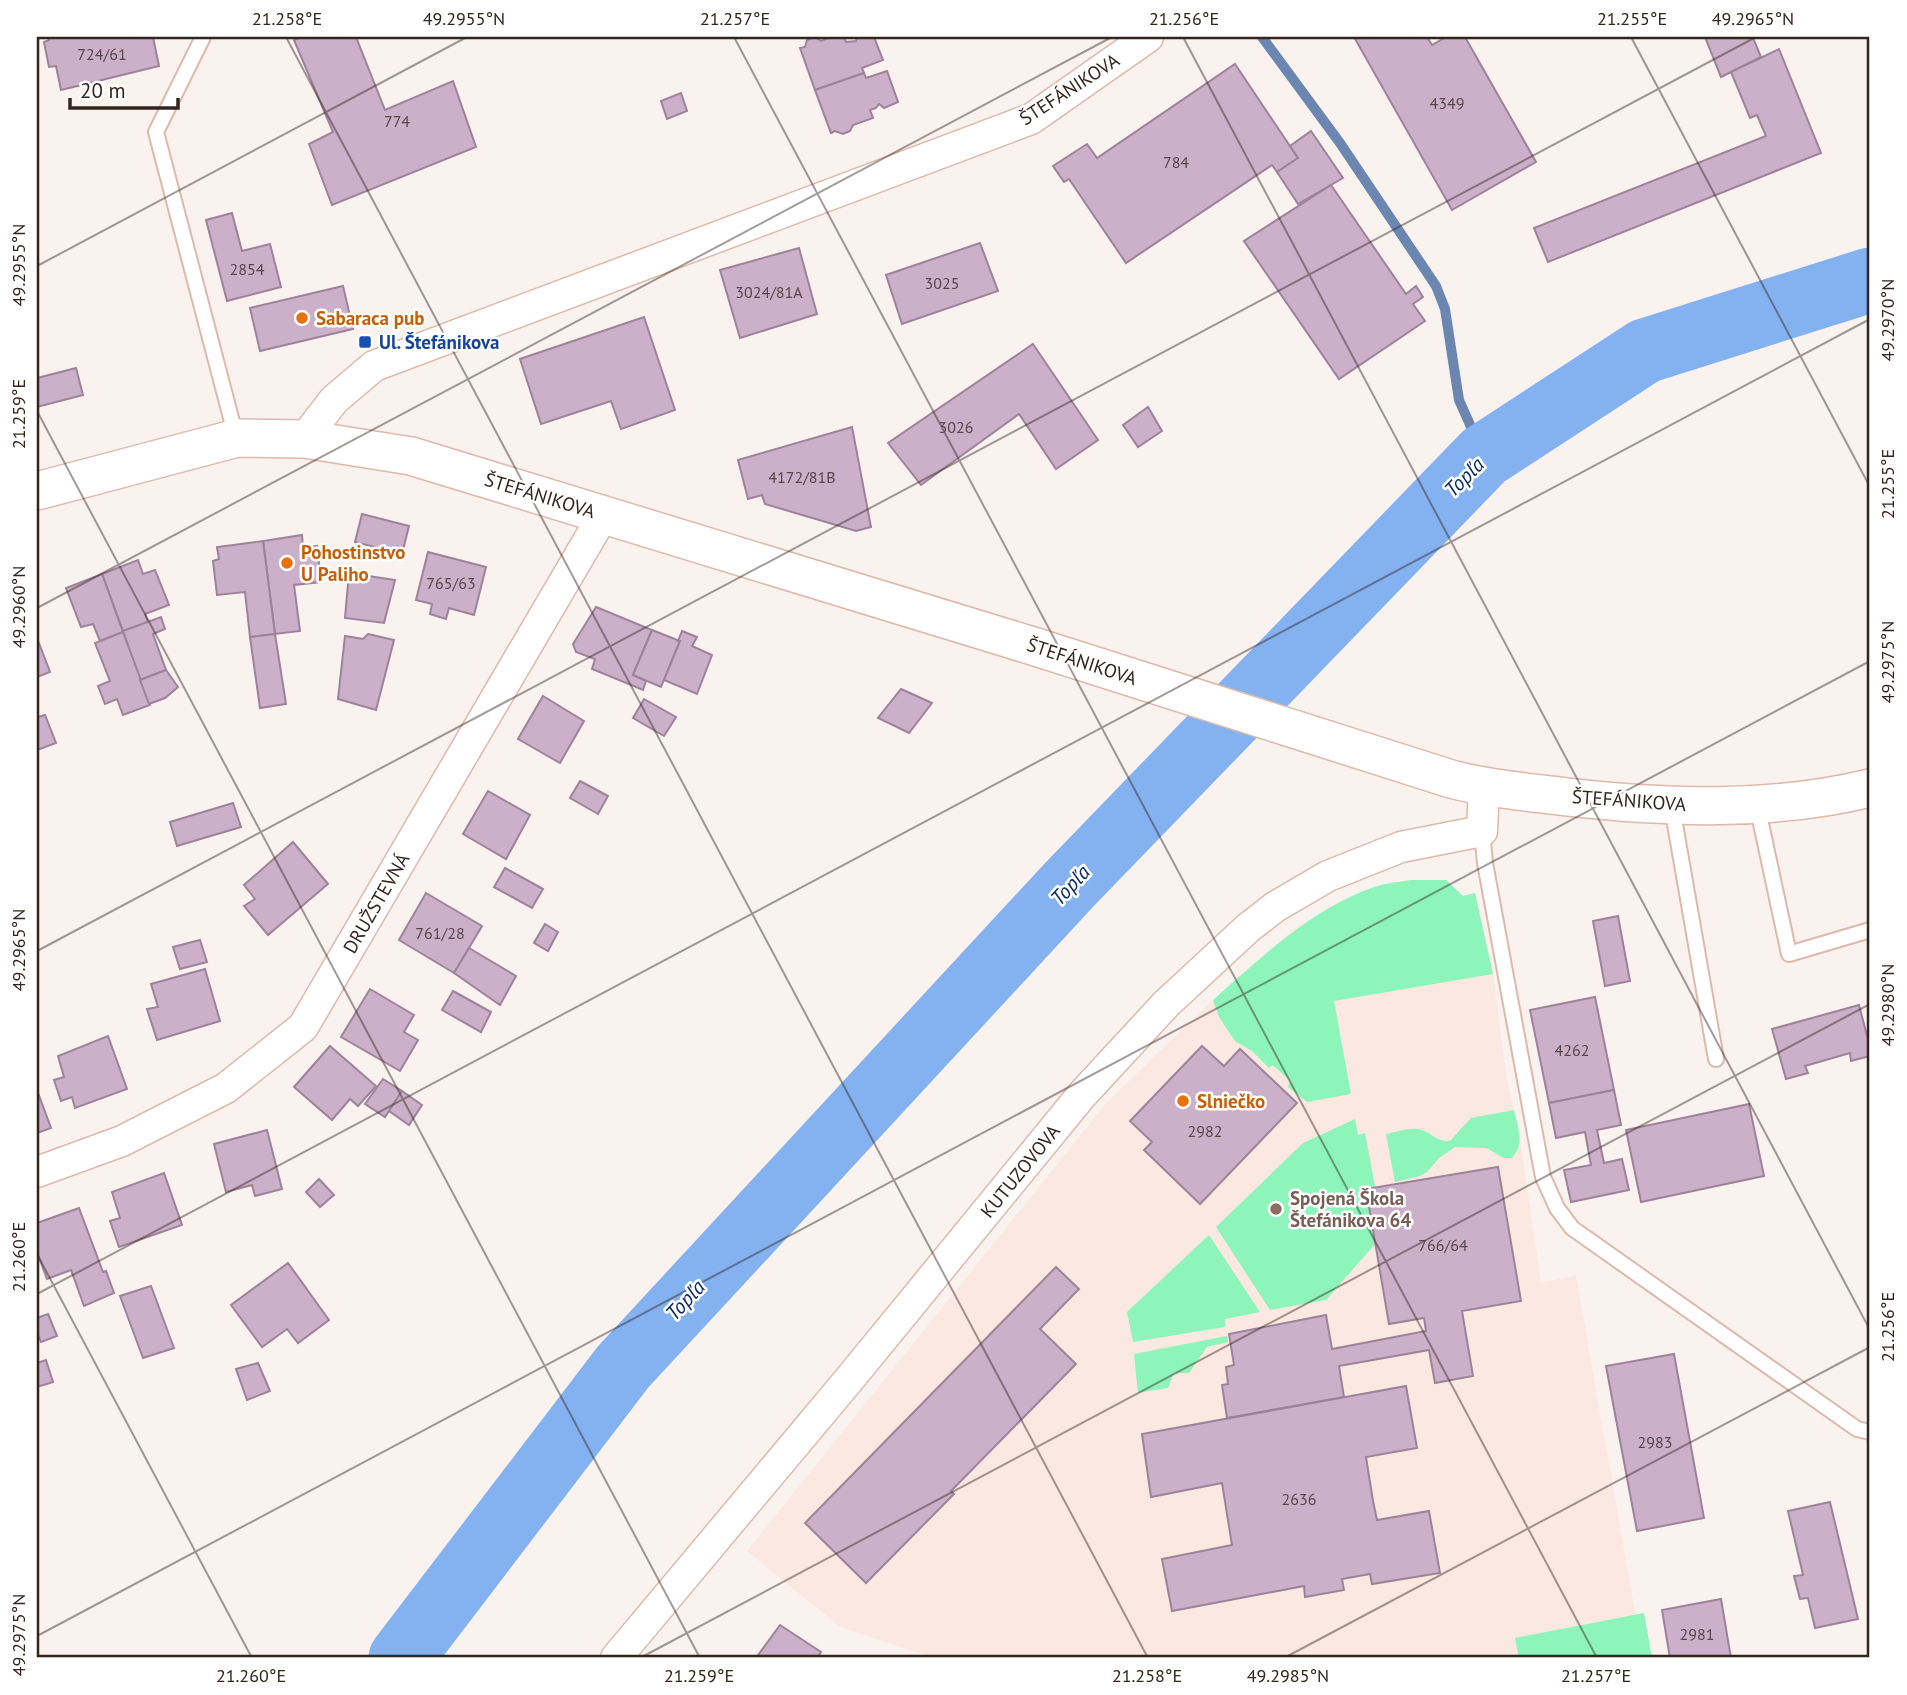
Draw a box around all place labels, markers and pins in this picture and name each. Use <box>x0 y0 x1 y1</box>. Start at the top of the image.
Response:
place label: Sabaraca pub <box>316 306 424 330</box>
marker: Sabaraca pub <box>294 310 310 326</box>
place label: Ul. Štefánikova <box>379 330 499 354</box>
marker: Ul. Štefánikova <box>357 334 373 350</box>
place label: Pohostinstvo U Paliho <box>301 540 405 586</box>
marker: Pohostinstvo U Paliho <box>279 555 295 571</box>
place label: Slniečko <box>1197 1089 1265 1113</box>
marker: Slniečko <box>1175 1093 1191 1109</box>
place label: Spojená Škola Štefánikova 64 <box>1290 1186 1411 1232</box>
marker: Spojená Škola Štefánikova 64 <box>1268 1201 1284 1217</box>

